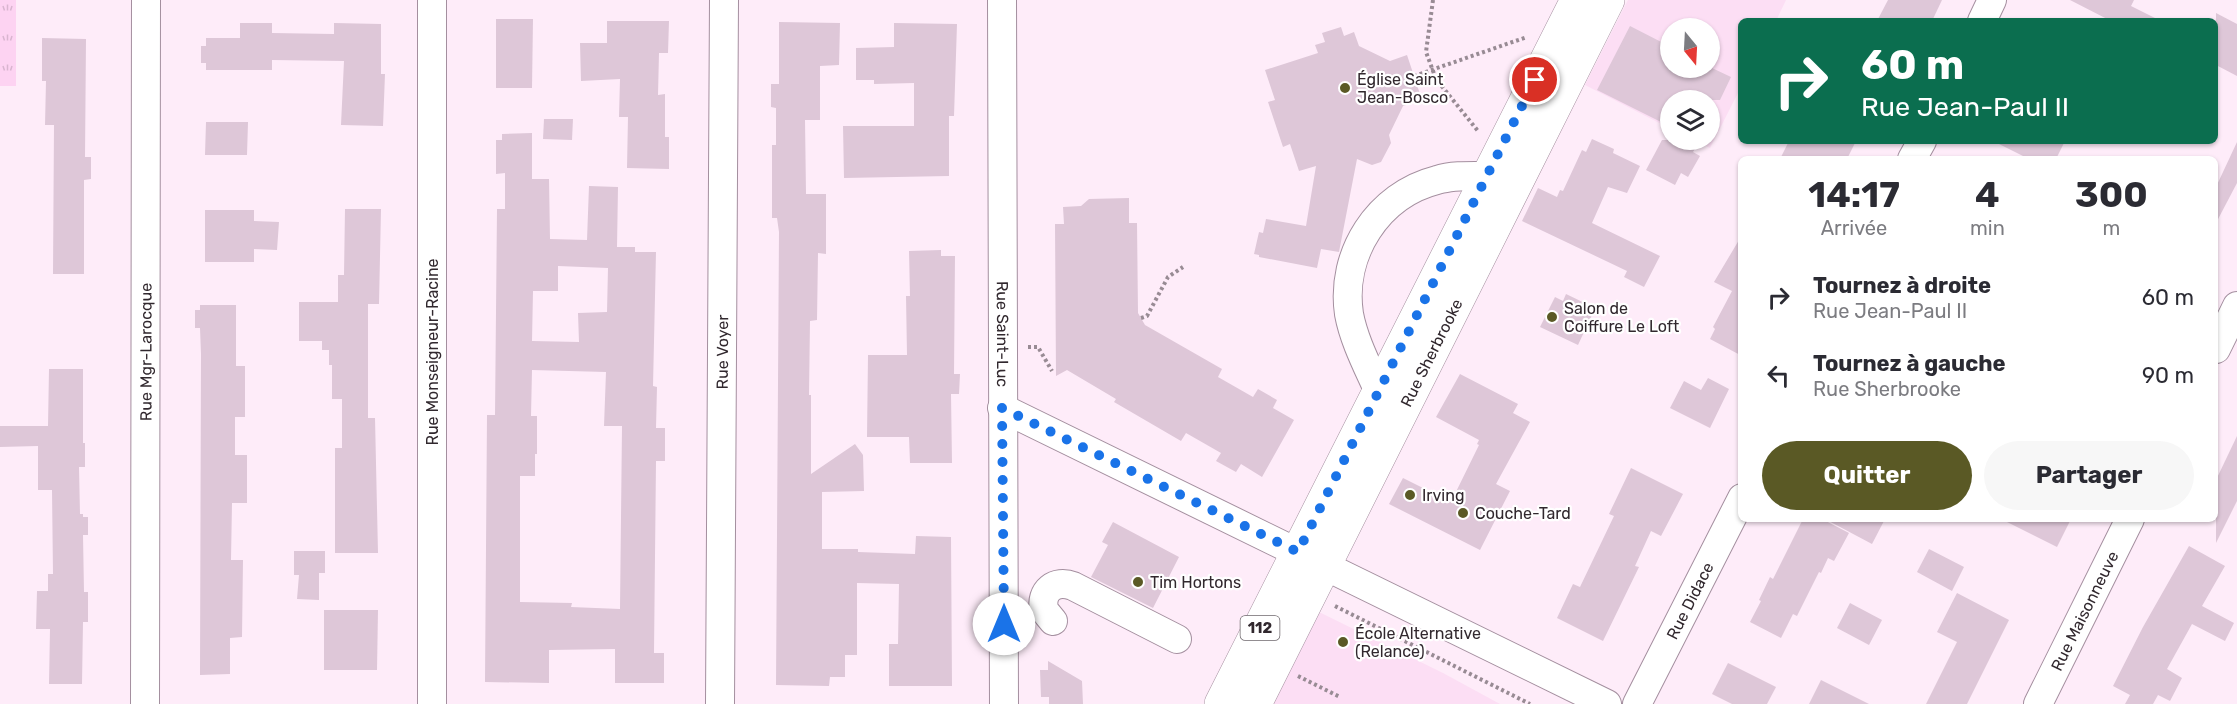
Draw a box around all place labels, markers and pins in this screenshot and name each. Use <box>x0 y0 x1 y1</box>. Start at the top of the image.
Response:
pin <box>1509 54 1560 105</box>
place label: Église Saint Jean-Bosco <box>1357 70 1448 107</box>
marker: Église Saint Jean-Bosco <box>1338 81 1352 95</box>
place label: Salon de Coiffure Le Loft <box>1564 299 1679 336</box>
marker: Salon de Coiffure Le Loft <box>1545 310 1559 324</box>
place label: Irving <box>1422 486 1464 505</box>
marker: Irving <box>1403 488 1417 502</box>
place label: Couche-Tard <box>1475 504 1571 523</box>
marker: Couche-Tard <box>1456 506 1470 520</box>
place label: Tim Hortons <box>1150 573 1241 592</box>
marker: Tim Hortons <box>1131 575 1145 589</box>
place label: École Alternative (Relance) <box>1355 624 1481 661</box>
marker: École Alternative (Relance) <box>1336 635 1350 649</box>

